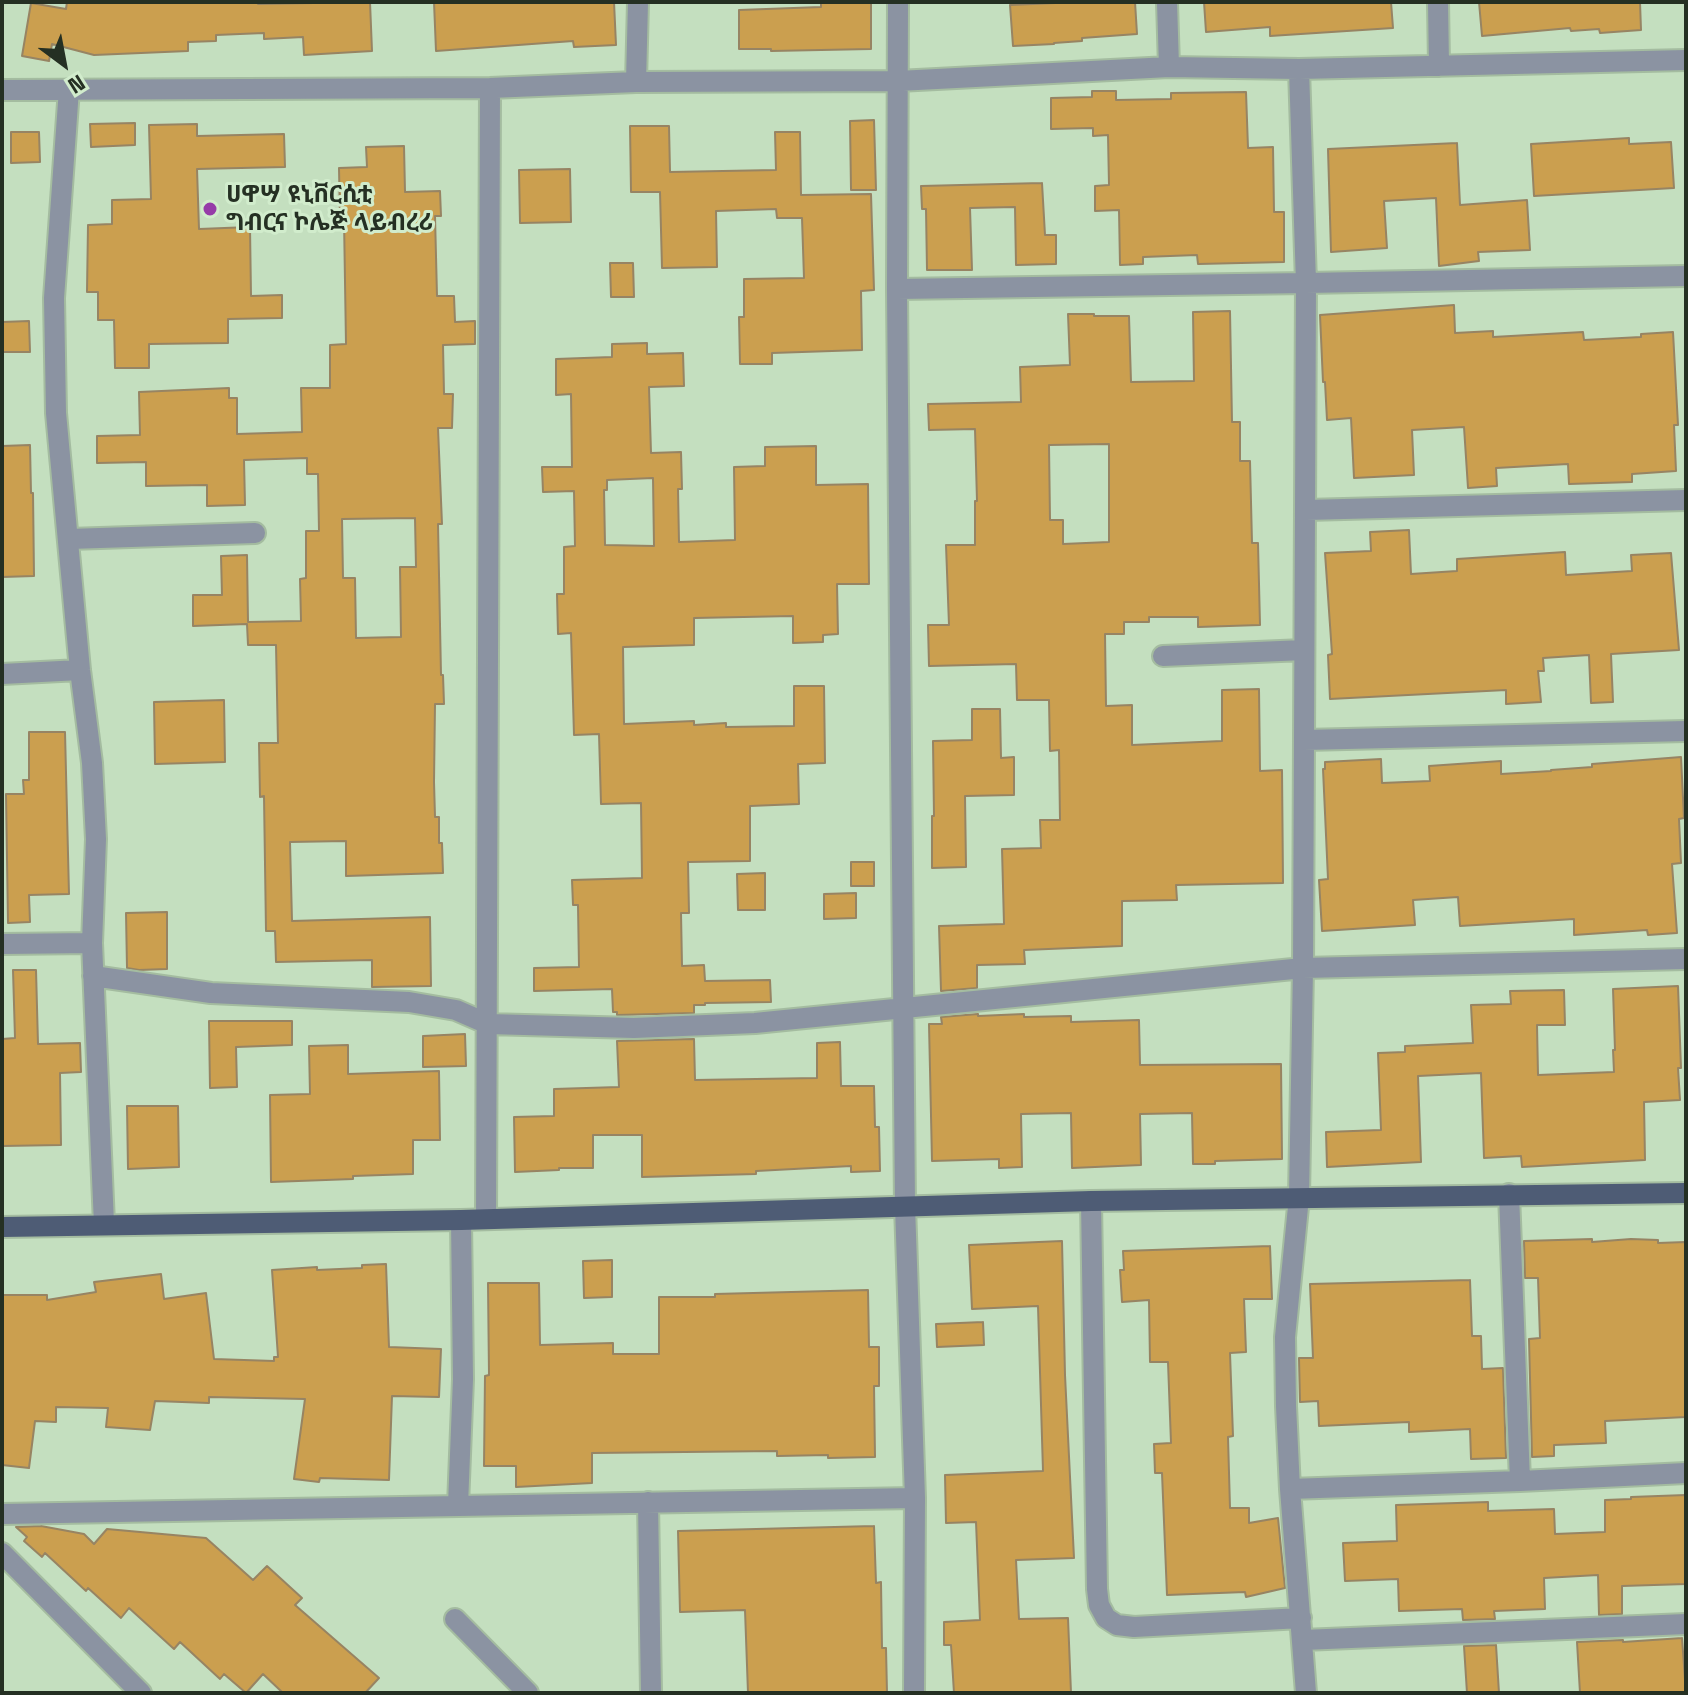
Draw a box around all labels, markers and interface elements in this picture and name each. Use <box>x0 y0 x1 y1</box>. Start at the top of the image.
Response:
north arrow <box>24 24 104 104</box>
text: N <box>63 69 90 100</box>
place label: ሀዋሣ ዩኒቨርሲቲ ግብርና ኮሌጅ ላይብረሪ <box>226 181 433 237</box>
marker: ሀዋሣ ዩኒቨርሲቲ ግብርና ኮሌጅ ላይብረሪ <box>201 200 219 218</box>

